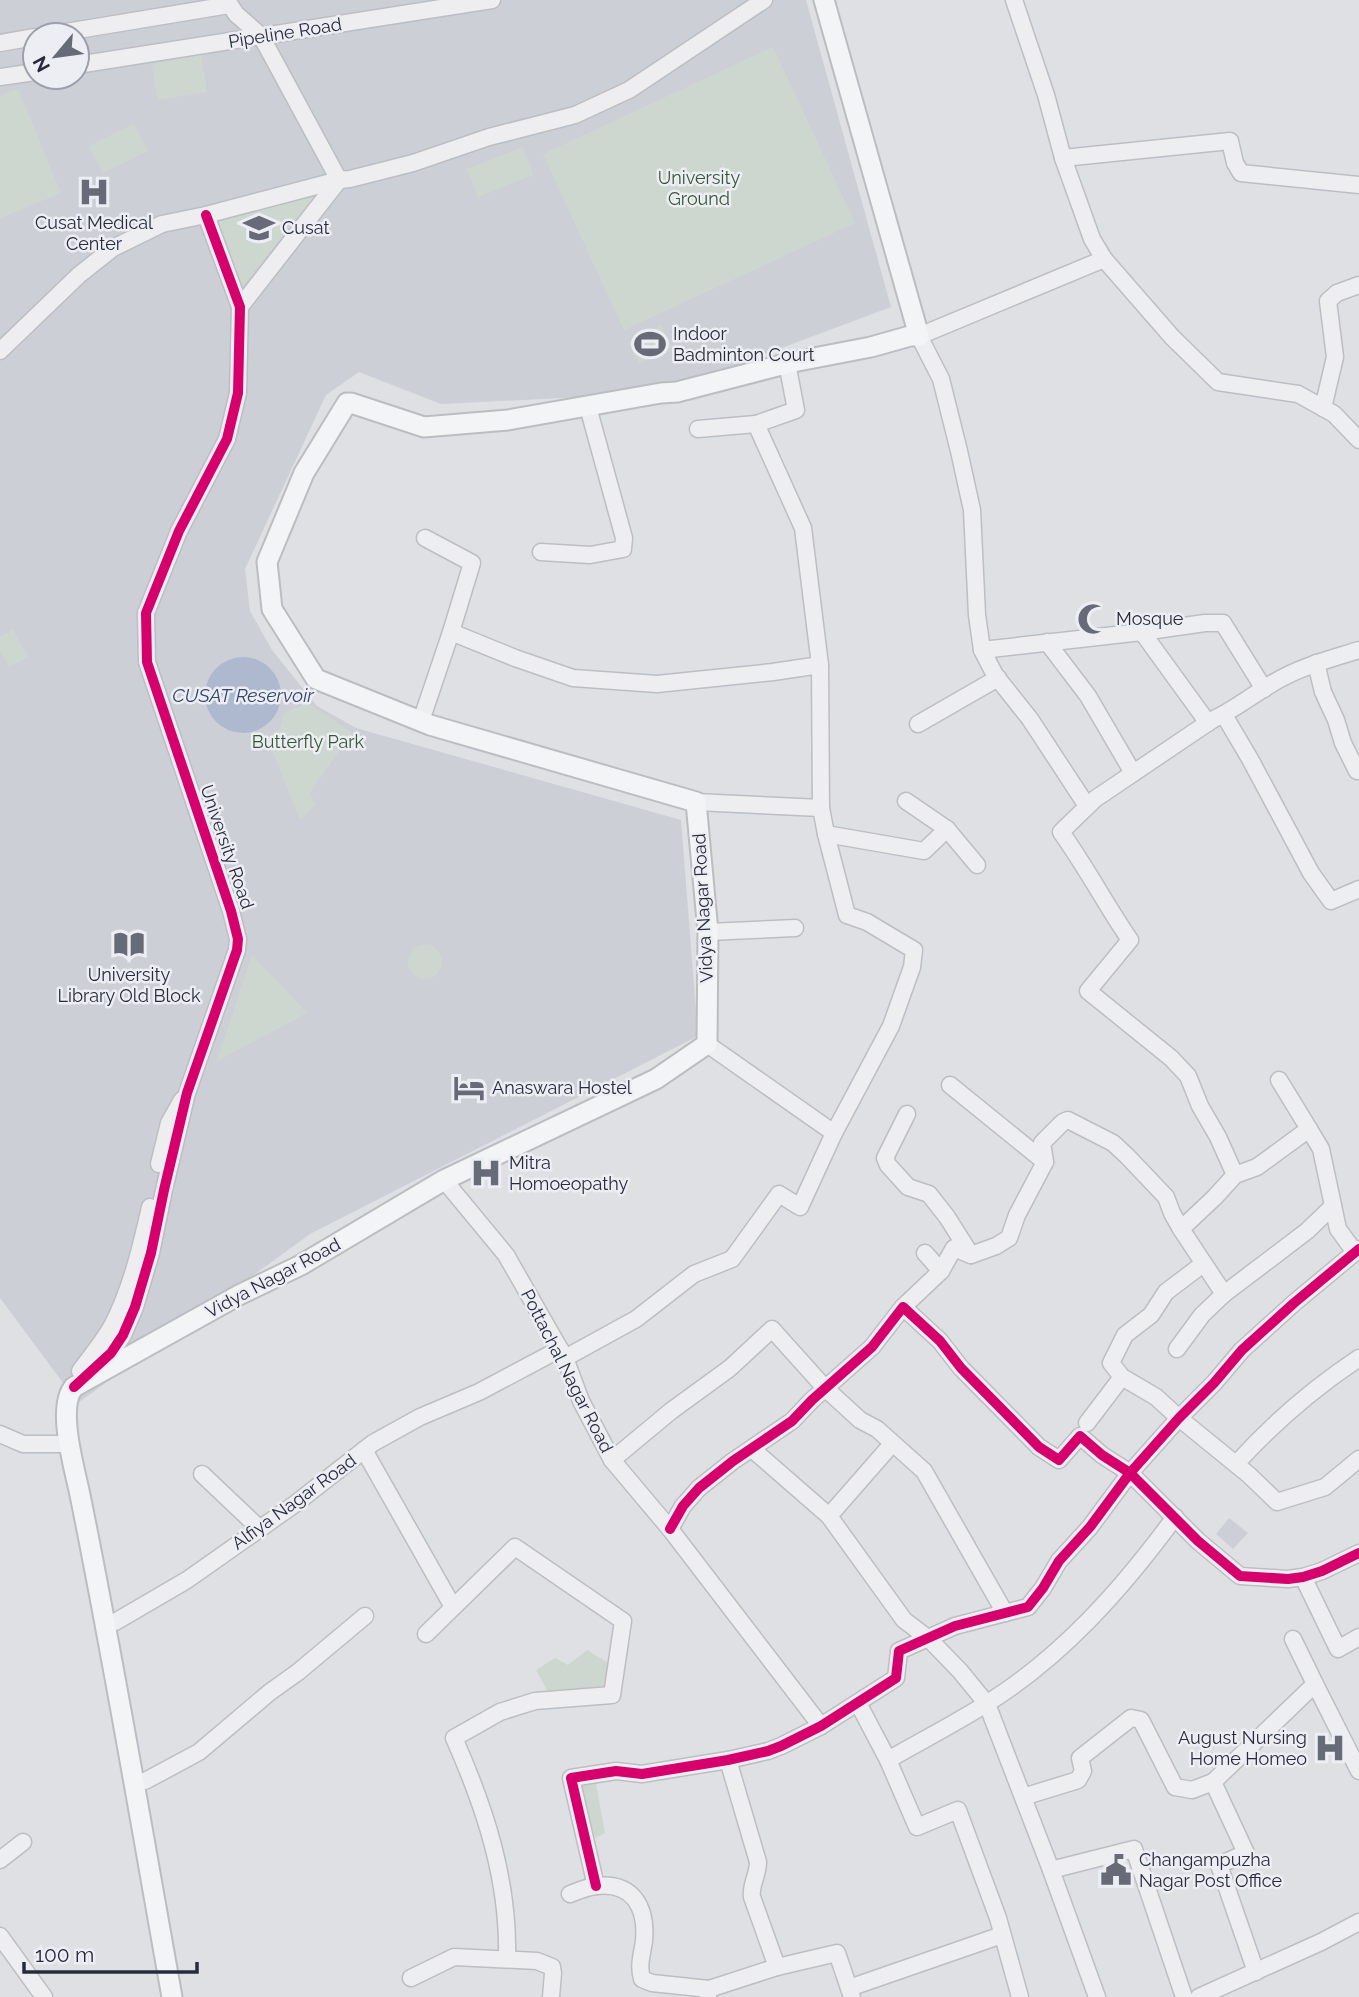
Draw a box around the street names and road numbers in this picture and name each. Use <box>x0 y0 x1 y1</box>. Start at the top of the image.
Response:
street label: Pipeline Road <box>227 13 343 52</box>
street label: University Road <box>196 782 259 912</box>
street label: Vidya Nagar Road <box>688 833 717 983</box>
street label: Vidya Nagar Road <box>202 1233 344 1322</box>
street label: Pottachal Nagar Road <box>517 1285 618 1456</box>
street label: Alfiya Nagar Road <box>228 1450 360 1554</box>

